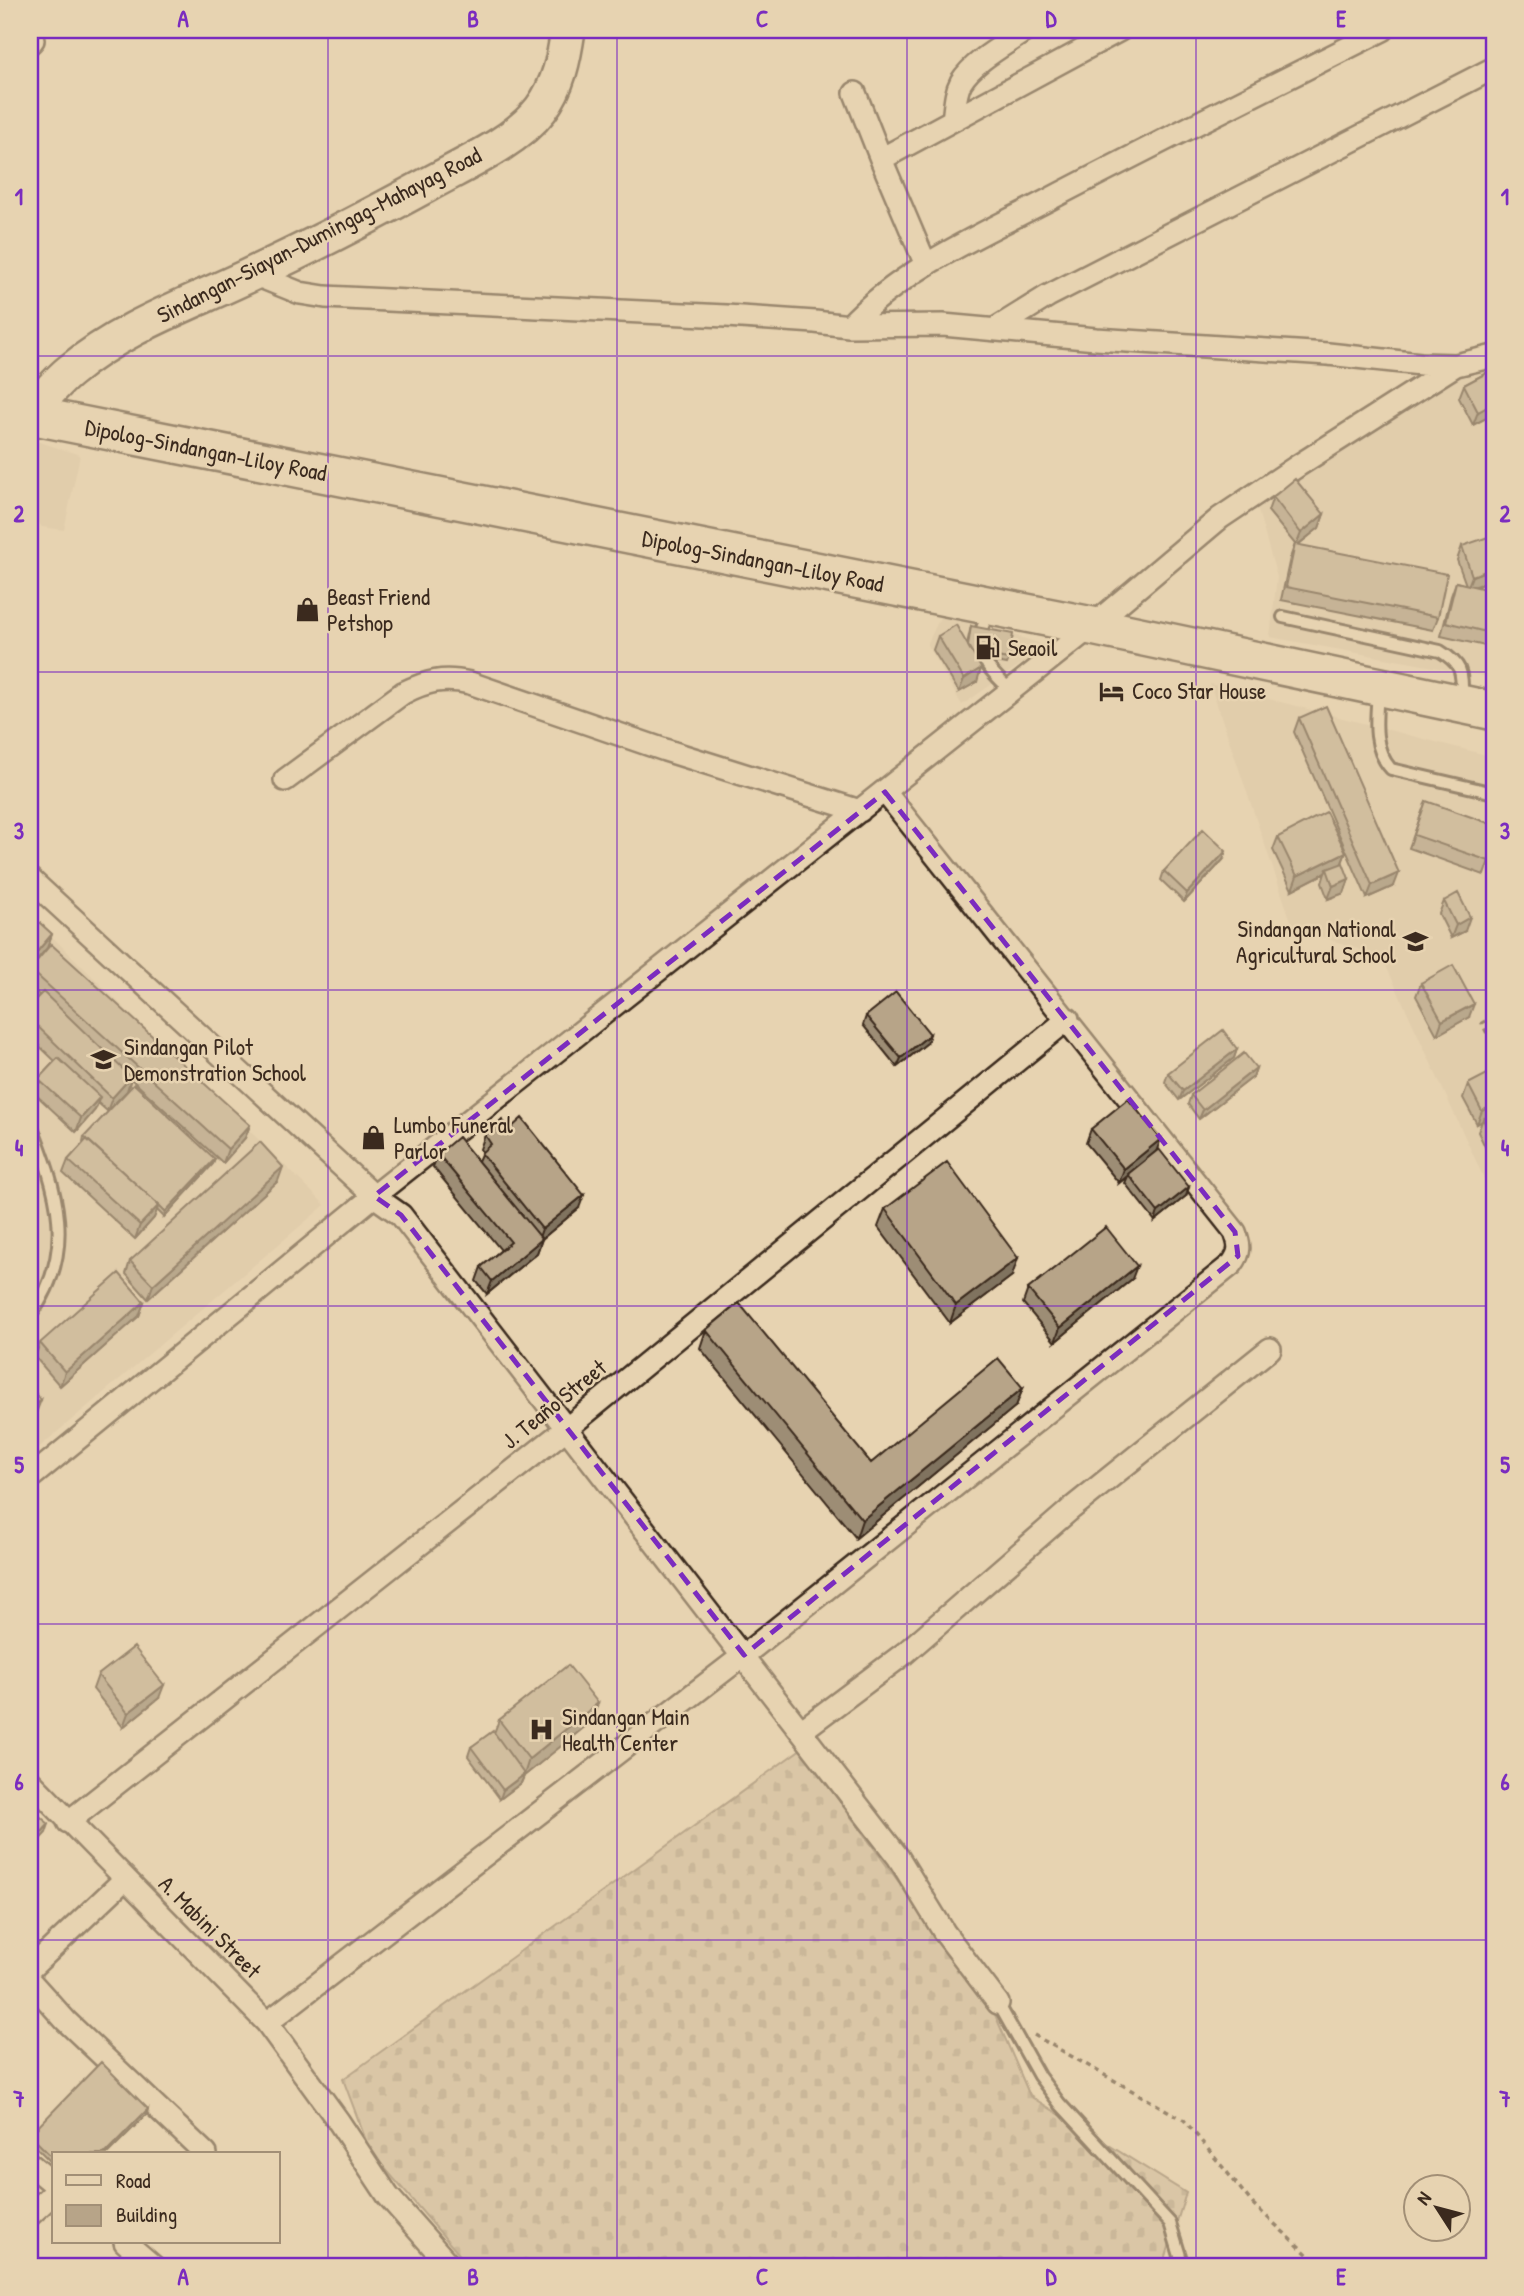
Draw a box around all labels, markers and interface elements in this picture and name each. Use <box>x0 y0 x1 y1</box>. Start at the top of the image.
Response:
text: A <box>177 3 189 34</box>
text: B <box>467 3 479 34</box>
text: C <box>756 3 768 34</box>
text: D <box>1046 3 1058 34</box>
text: E <box>1336 3 1347 34</box>
street label: Sindangan-Siayan-Dumingag-Mahayag Road <box>151 139 486 330</box>
text: 1 <box>15 181 23 212</box>
text: 1 <box>1501 181 1509 212</box>
street label: Dipolog-Sindangan-Liloy Road <box>83 411 329 488</box>
text: 2 <box>14 498 25 529</box>
text: 2 <box>1500 498 1511 529</box>
street label: Dipolog-Sindangan-Liloy Road <box>640 522 886 599</box>
place label: Beast Friend Petshop <box>327 581 430 638</box>
shop icon: Beast Friend Petshop <box>293 596 321 624</box>
place label: Seaoil <box>1008 632 1058 663</box>
fuel station icon: Seaoil <box>974 634 1002 662</box>
place label: Coco Star House <box>1132 675 1266 706</box>
hotel icon: Coco Star House <box>1098 677 1126 705</box>
text: 3 <box>14 815 24 846</box>
text: 3 <box>1500 815 1510 846</box>
place label: Sindangan National Agricultural School <box>1236 913 1397 970</box>
school or university icon: Sindangan National Agricultural School <box>1402 928 1430 956</box>
place label: Sindangan Pilot Demonstration School <box>124 1031 307 1088</box>
school or university icon: Sindangan Pilot Demonstration School <box>90 1046 118 1074</box>
place label: Lumbo Funeral Parlor <box>394 1109 514 1166</box>
shop icon: Lumbo Funeral Parlor <box>360 1124 388 1152</box>
text: 4 <box>15 1132 24 1163</box>
text: 4 <box>1501 1132 1510 1163</box>
street label: J. Teaño Street <box>495 1351 613 1455</box>
text: 5 <box>14 1449 24 1480</box>
text: 5 <box>1500 1449 1510 1480</box>
place label: Sindangan Main Health Center <box>562 1701 690 1758</box>
hospital icon: Sindangan Main Health Center <box>528 1716 556 1744</box>
text: 6 <box>14 1766 24 1797</box>
text: 6 <box>1500 1766 1510 1797</box>
street label: A. Mabini Street <box>152 1869 269 1985</box>
text: 7 <box>12 2083 25 2114</box>
text: 7 <box>1498 2083 1511 2114</box>
legend <box>52 2152 280 2244</box>
text: Road <box>116 2166 150 2195</box>
north arrow <box>1402 2174 1472 2244</box>
text: N <box>1410 2186 1437 2210</box>
text: Building <box>116 2200 177 2229</box>
text: A <box>177 2261 189 2292</box>
text: B <box>467 2261 479 2292</box>
text: C <box>756 2261 768 2292</box>
text: D <box>1046 2261 1058 2292</box>
text: E <box>1336 2261 1347 2292</box>

